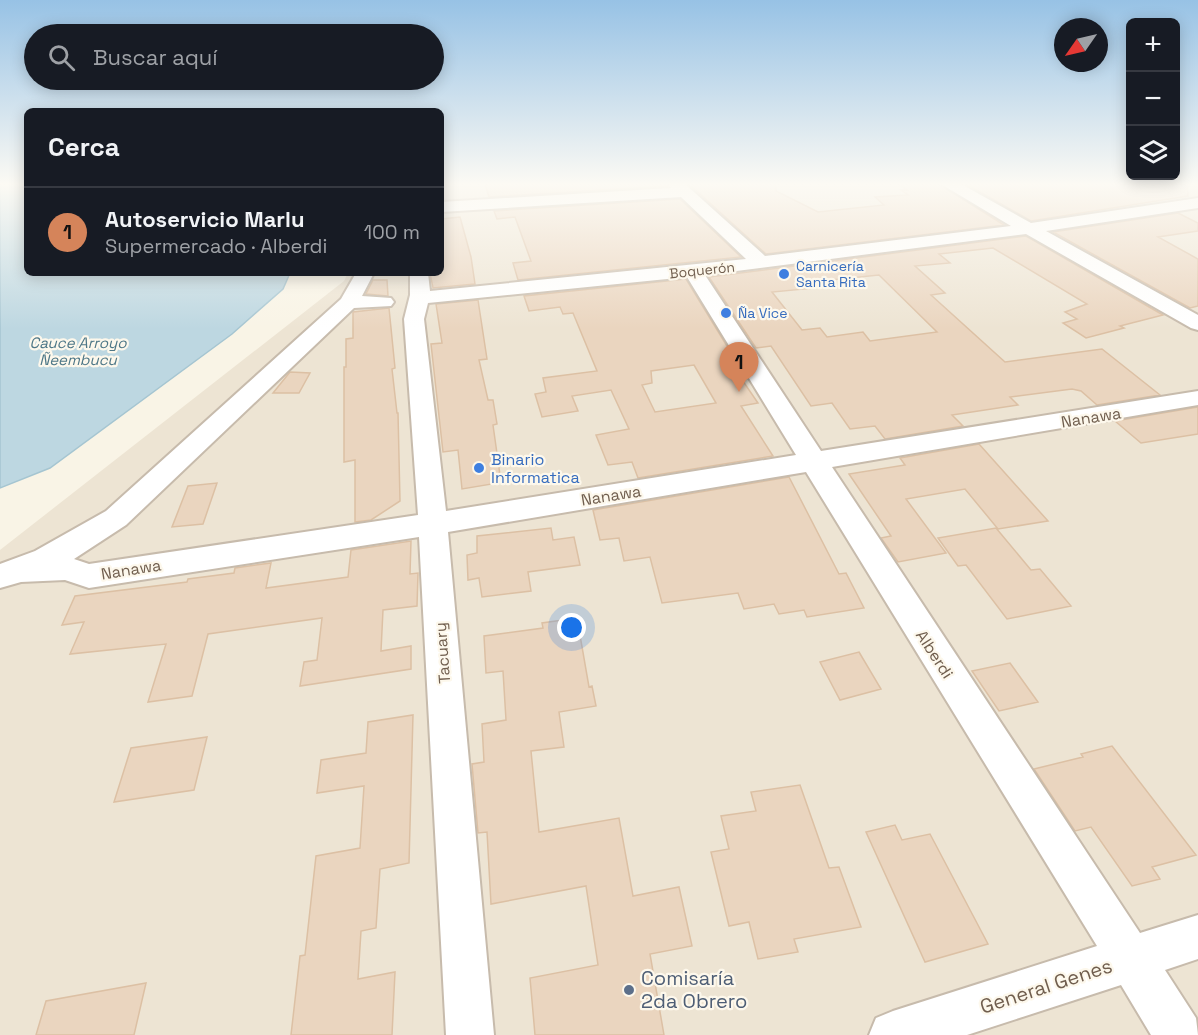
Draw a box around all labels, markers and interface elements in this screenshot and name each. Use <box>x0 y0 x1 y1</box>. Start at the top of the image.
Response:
north arrow <box>1054 18 1108 72</box>
map controls <box>1126 18 1180 180</box>
button: + <box>1126 18 1180 72</box>
search box <box>24 24 444 90</box>
icon: search <box>45 41 78 74</box>
text: Buscar aquí <box>93 43 218 71</box>
button: − <box>1126 72 1180 126</box>
button: layers <box>1126 126 1180 180</box>
text: Cerca <box>48 130 120 164</box>
text: Autoservicio Marlu <box>105 205 304 233</box>
text: 1 <box>63 219 72 245</box>
text: 100 m <box>364 219 420 245</box>
text: Supermercado · Alberdi <box>105 233 327 259</box>
place label: Carnicería Santa Rita <box>796 257 866 291</box>
street label: Boquerón <box>668 258 736 282</box>
marker: Carnicería Santa Rita <box>777 267 791 281</box>
place label: Ña Vice <box>738 304 788 322</box>
marker: Ña Vice <box>719 306 733 320</box>
water label: Cauce Arroyo Ñeembucu <box>30 333 127 369</box>
pin: 1 <box>720 342 758 392</box>
street label: Nanawa <box>1060 402 1123 433</box>
place label: Binario Informatica <box>491 449 580 488</box>
marker: Binario Informatica <box>472 461 486 475</box>
street label: Nanawa <box>580 480 643 511</box>
street label: Nanawa <box>100 554 163 585</box>
your location <box>557 613 586 642</box>
street label: Tacuary <box>430 622 455 684</box>
street label: Alberdi <box>911 626 958 683</box>
street label: General Genes <box>977 952 1115 1020</box>
place label: Comisaría 2da Obrero <box>641 965 747 1014</box>
marker: Comisaría 2da Obrero <box>622 983 636 997</box>

